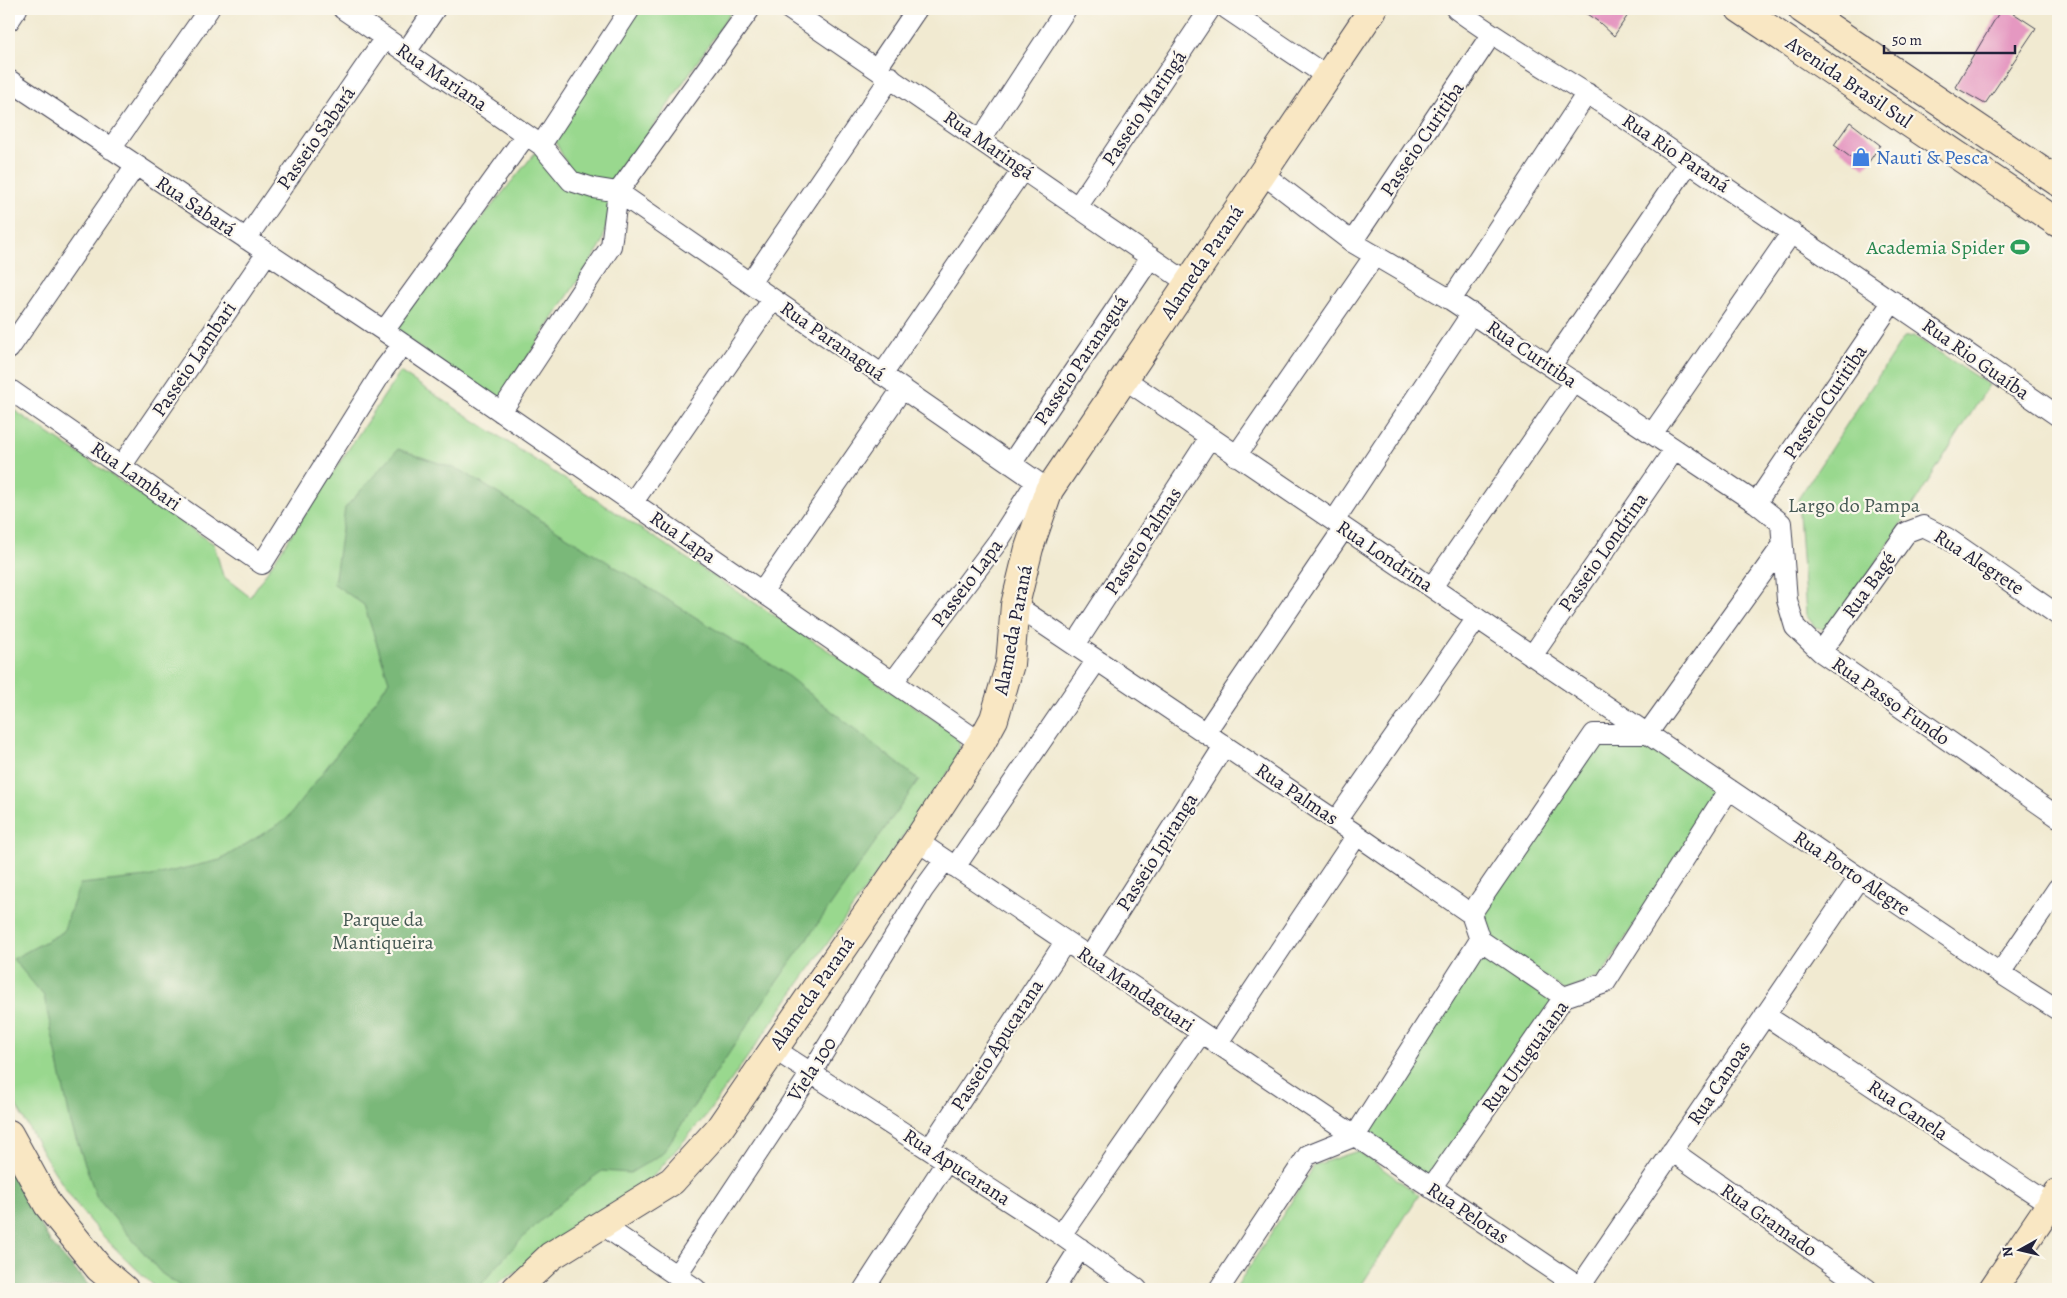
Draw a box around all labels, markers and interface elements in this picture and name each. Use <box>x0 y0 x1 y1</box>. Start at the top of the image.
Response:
scale bar <box>1884 22 2016 54</box>
street label: Avenida Brasil Sul <box>1780 29 1917 134</box>
text: 50 m <box>1892 30 1922 50</box>
street label: Rua Mariana <box>391 37 494 118</box>
street label: Passeio Maringá <box>1095 44 1193 171</box>
street label: Passeio Curitiba <box>1374 76 1471 202</box>
street label: Passeio Sabará <box>270 80 362 195</box>
street label: Rua Maringá <box>938 104 1040 187</box>
street label: Rua Rio Paraná <box>1617 107 1736 199</box>
place label: Nauti & Pesca <box>1876 144 1990 171</box>
shop icon: Nauti & Pesca <box>1850 146 1872 168</box>
street label: Rua Sabará <box>151 169 242 243</box>
street label: Alameda Paraná <box>1153 199 1251 325</box>
place label: Academia Spider <box>1866 234 2005 261</box>
sports icon: Academia Spider <box>2009 236 2031 258</box>
street label: Passeio Paranaguá <box>1027 289 1135 430</box>
street label: Rua Paranaguá <box>775 295 892 388</box>
street label: Passeio Lambari <box>146 296 242 422</box>
street label: Rua Rio Guaíba <box>1917 312 2036 406</box>
street label: Rua Curitiba <box>1481 314 1583 395</box>
street label: Passeio Curitiba <box>1777 339 1874 465</box>
street label: Rua Lambari <box>85 435 187 517</box>
street label: Passeio Palmas <box>1098 482 1188 600</box>
street label: Passeio Londrina <box>1552 486 1655 617</box>
park label: Largo do Pampa <box>1788 492 1921 519</box>
street label: Rua Lapa <box>645 504 722 570</box>
street label: Rua Londrina <box>1331 514 1439 599</box>
street label: Rua Alegrete <box>1929 523 2029 601</box>
street label: Passeio Lapa <box>925 533 1009 633</box>
street label: Rua Bagé <box>1836 546 1902 624</box>
street label: Alameda Paraná <box>987 562 1039 698</box>
street label: Rua Passo Fundo <box>1827 650 1955 752</box>
street label: Rua Palmas <box>1250 756 1344 832</box>
street label: Passeio Ipiranga <box>1110 787 1205 916</box>
street label: Rua Porto Alegre <box>1788 824 1916 922</box>
park label: Parque da Mantiqueira <box>332 906 435 956</box>
street label: Alameda Paraná <box>762 931 861 1056</box>
street label: Rua Mandaguari <box>1072 940 1200 1038</box>
street label: Passeio Apucarana <box>944 973 1050 1116</box>
street label: Rua Uruguaiana <box>1475 994 1575 1118</box>
street label: Viela 100 <box>780 1031 843 1108</box>
street label: Rua Canoas <box>1681 1036 1757 1130</box>
street label: Rua Canela <box>1862 1073 1954 1147</box>
street label: Rua Apucarana <box>898 1122 1017 1212</box>
street label: Rua Pelotas <box>1422 1176 1514 1250</box>
street label: Rua Gramado <box>1715 1177 1823 1263</box>
north arrow <box>1994 1226 2044 1276</box>
text: N <box>1998 1245 2018 1258</box>

